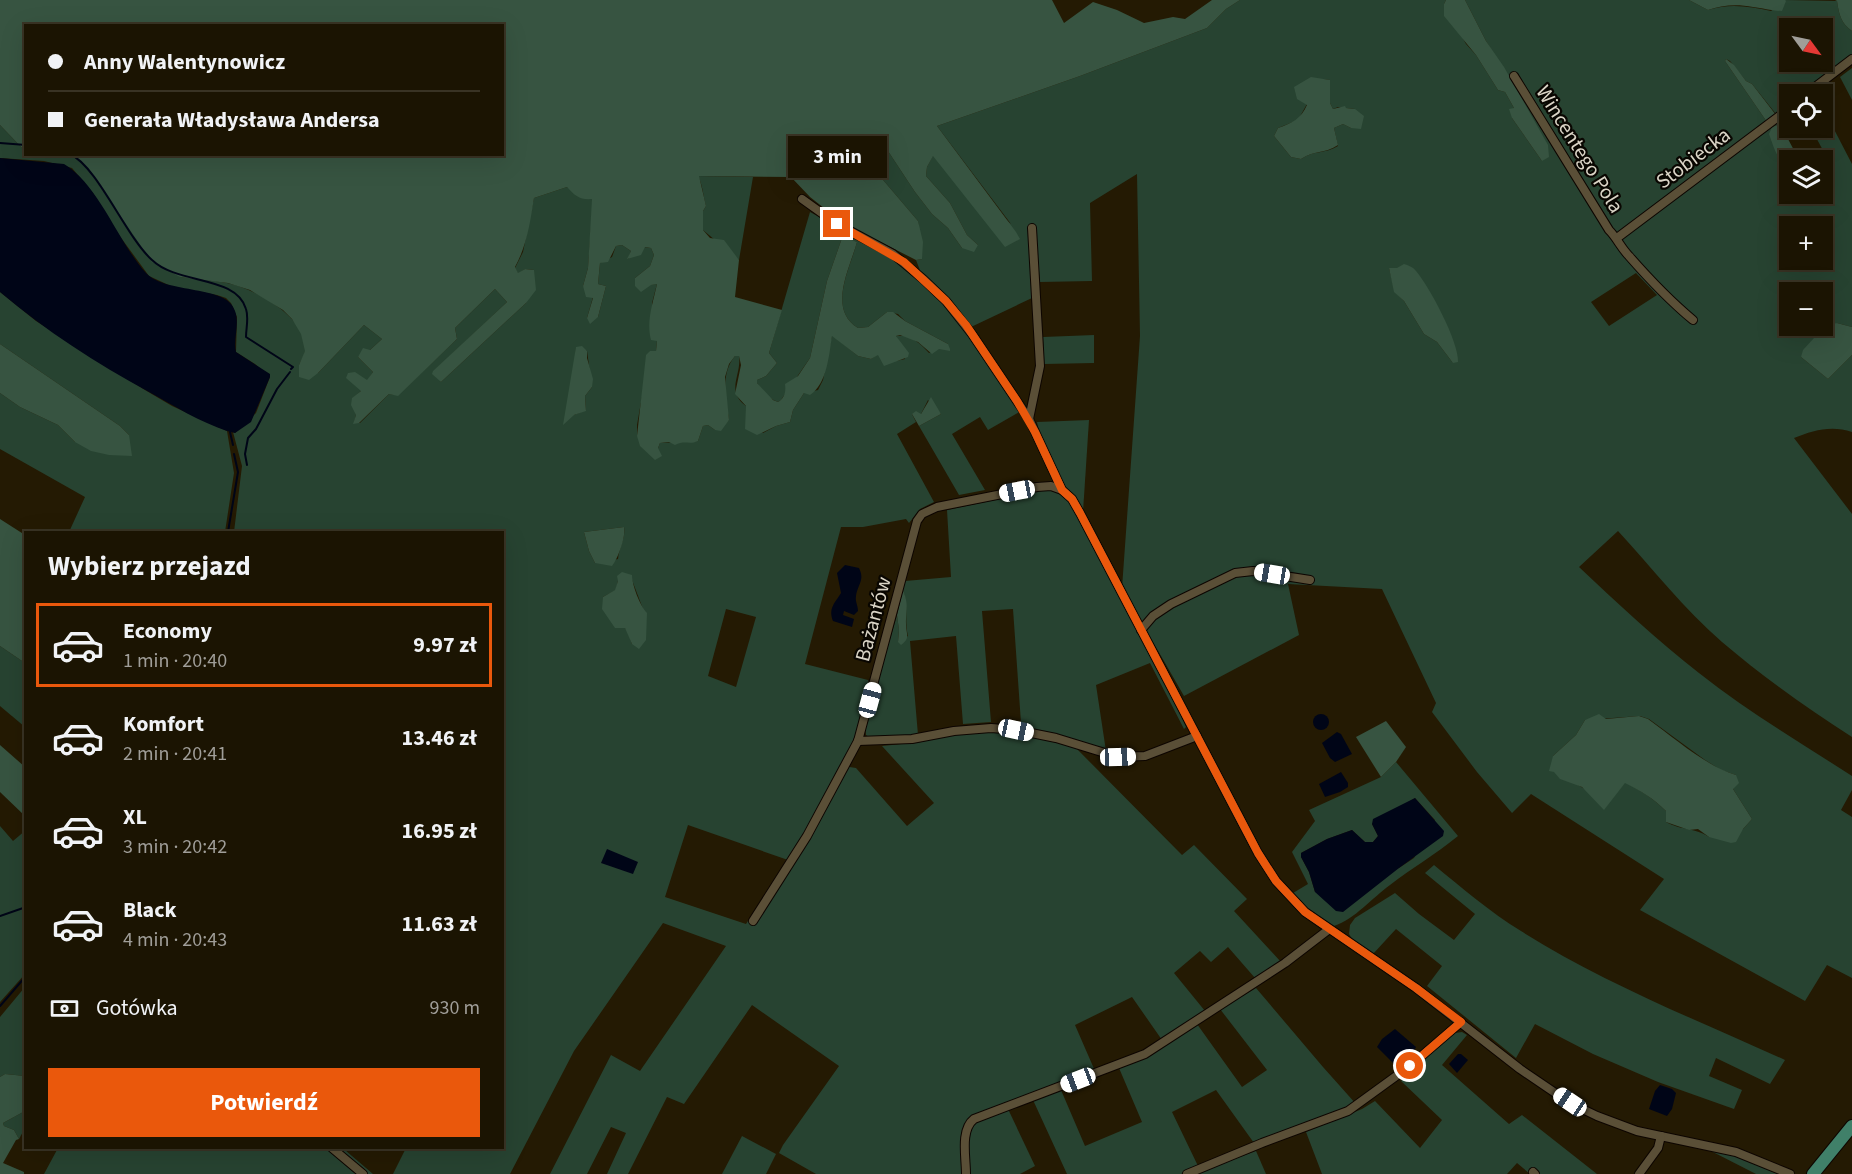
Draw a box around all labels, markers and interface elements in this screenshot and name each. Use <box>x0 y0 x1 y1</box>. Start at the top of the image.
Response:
north arrow <box>1779 18 1833 72</box>
map controls <box>1779 18 1833 336</box>
text: Anny Walentynowicz <box>84 46 285 78</box>
street label: Wincentego Pola <box>1529 79 1631 219</box>
button: locate <box>1779 84 1833 138</box>
text: Generała Władysława Andersa <box>84 104 380 136</box>
street label: Stobiecka <box>1649 120 1737 196</box>
callout: 3 min <box>788 137 886 179</box>
text: 3 min <box>813 143 862 171</box>
button: layers <box>1779 150 1833 204</box>
route end <box>823 210 850 237</box>
button: + <box>1779 216 1833 270</box>
button: − <box>1779 282 1833 336</box>
car <box>998 479 1036 503</box>
text: Wybierz przejazd <box>48 547 251 586</box>
car <box>1253 562 1291 586</box>
street label: Bażantów <box>847 573 899 665</box>
text: Economy <box>123 615 212 647</box>
icon: car <box>51 618 105 672</box>
text: 9.97 zł <box>413 629 477 661</box>
text: 1 min · 20:40 <box>123 647 227 675</box>
car <box>857 680 883 720</box>
text: Komfort <box>123 708 204 740</box>
icon: car <box>51 711 105 765</box>
car <box>997 717 1035 743</box>
text: 13.46 zł <box>402 722 477 754</box>
text: 2 min · 20:41 <box>123 740 227 768</box>
car <box>1100 747 1136 767</box>
text: XL <box>123 801 147 833</box>
icon: car <box>51 804 105 858</box>
text: 16.95 zł <box>402 815 477 847</box>
text: 3 min · 20:42 <box>123 833 227 861</box>
text: Black <box>123 894 177 926</box>
icon: car <box>51 897 105 951</box>
text: 11.63 zł <box>402 908 477 940</box>
text: 4 min · 20:43 <box>123 926 227 954</box>
icon: cash <box>48 992 81 1025</box>
text: Gotówka <box>96 992 178 1024</box>
text: 930 m <box>430 994 480 1022</box>
route start <box>1396 1052 1423 1079</box>
car <box>1058 1065 1098 1095</box>
button: Potwierdź <box>48 1068 480 1137</box>
car <box>1550 1084 1590 1120</box>

